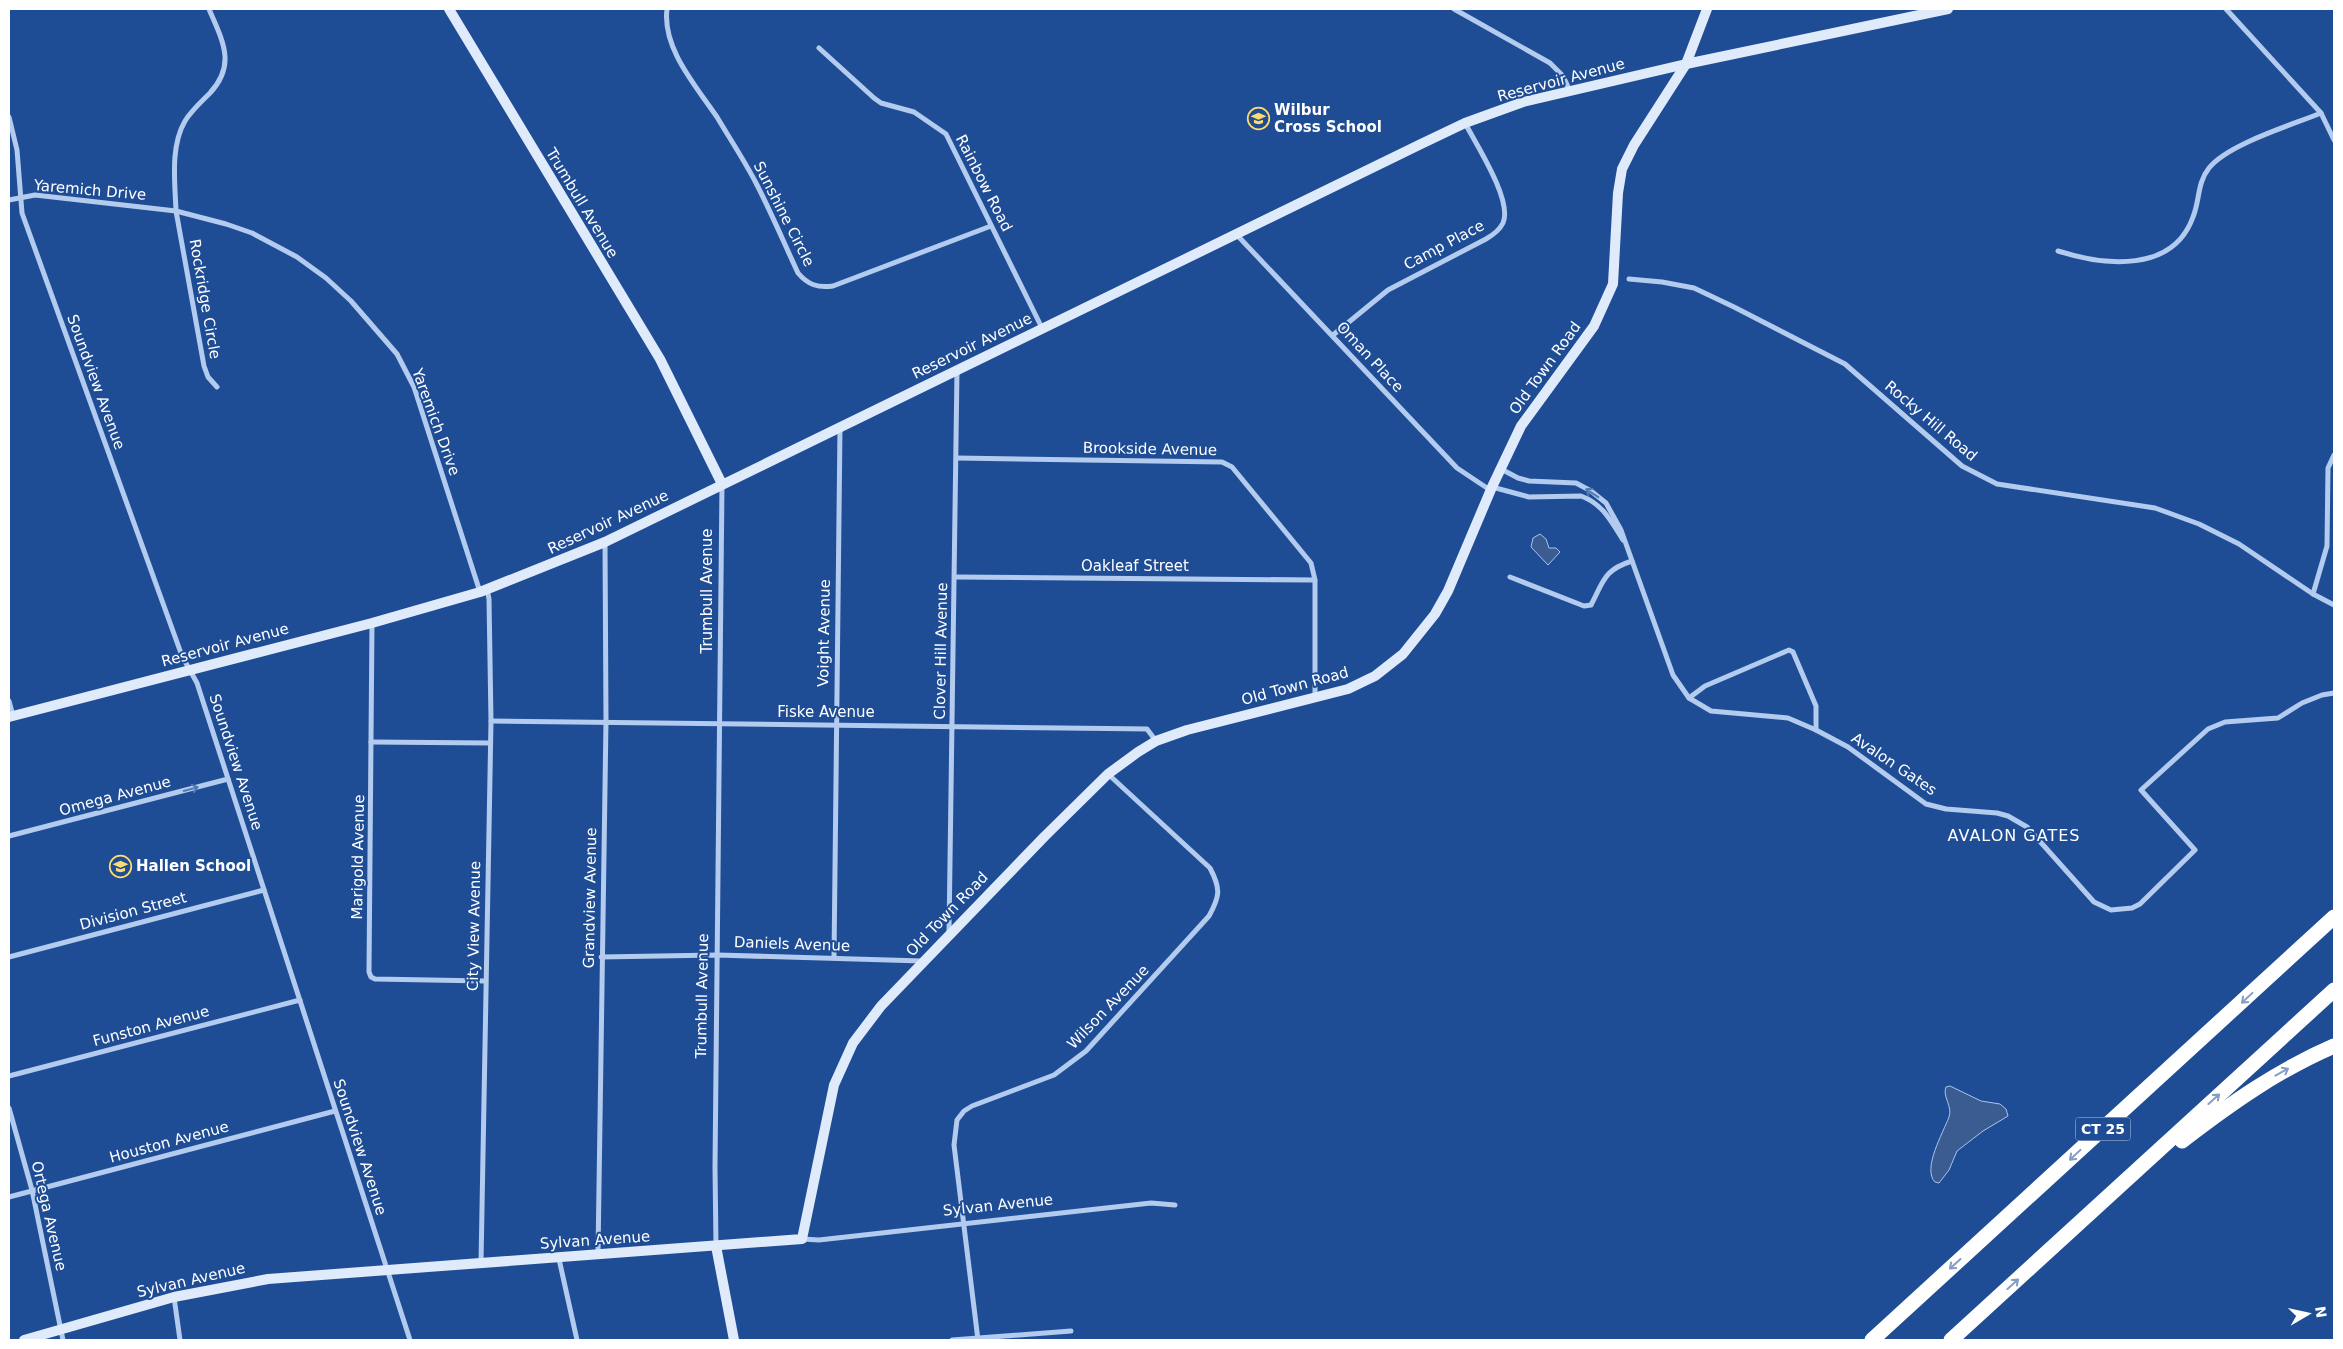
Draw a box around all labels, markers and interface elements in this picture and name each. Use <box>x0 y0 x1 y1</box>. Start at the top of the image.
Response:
street label: Reservoir Avenue <box>1495 54 1627 106</box>
place label: Wilbur Cross School <box>1274 101 1382 136</box>
school or university icon: Wilbur Cross School <box>1246 107 1270 131</box>
street label: Rainbow Road <box>952 132 1016 234</box>
street label: Trumbull Avenue <box>542 144 622 261</box>
street label: Sunshine Circle <box>750 158 818 270</box>
street label: Yaremich Drive <box>32 176 147 204</box>
street label: Camp Place <box>1401 216 1487 274</box>
street label: Rockridge Circle <box>186 238 224 360</box>
street label: Reservoir Avenue <box>909 309 1035 383</box>
street label: Soundview Avenue <box>63 312 129 452</box>
street label: Oman Place <box>1333 318 1407 396</box>
street label: Old Town Road <box>1505 318 1585 418</box>
street label: Yaremich Drive <box>408 365 464 478</box>
street label: Rocky Hill Road <box>1881 377 1981 465</box>
street label: Brookside Avenue <box>1083 439 1217 459</box>
street label: Reservoir Avenue <box>545 486 671 558</box>
one-way arrow <box>1585 487 1599 498</box>
street label: Trumbull Avenue <box>698 528 716 655</box>
street label: Oakleaf Street <box>1081 557 1189 575</box>
street label: Voight Avenue <box>814 579 834 687</box>
street label: Clover Hill Avenue <box>931 582 951 720</box>
street label: Reservoir Avenue <box>159 619 291 671</box>
street label: Old Town Road <box>1239 663 1351 709</box>
street label: Soundview Avenue <box>205 692 267 832</box>
street label: Fiske Avenue <box>777 703 875 721</box>
street label: Avalon Gates <box>1848 729 1940 799</box>
street label: Omega Avenue <box>57 772 173 820</box>
one-way arrow <box>183 784 199 793</box>
street label: Marigold Avenue <box>348 794 368 920</box>
district label: AVALON GATES <box>1948 826 2080 845</box>
street label: Grandview Avenue <box>580 827 600 969</box>
school or university icon: Hallen School <box>108 854 132 878</box>
place label: Hallen School <box>136 857 251 875</box>
street label: City View Avenue <box>464 861 484 991</box>
street label: Old Town Road <box>902 868 992 960</box>
street label: Division Street <box>78 888 188 934</box>
street label: Trumbull Avenue <box>692 933 712 1060</box>
street label: Daniels Avenue <box>734 933 850 955</box>
street label: Wilson Avenue <box>1063 961 1153 1053</box>
one-way arrow <box>2240 992 2253 1003</box>
street label: Funston Avenue <box>91 1002 211 1050</box>
one-way arrow <box>2274 1066 2288 1076</box>
street label: Soundview Avenue <box>329 1077 391 1217</box>
one-way arrow <box>2208 1094 2221 1105</box>
street label: Houston Avenue <box>107 1117 231 1167</box>
road number: CT 25 <box>2076 1118 2130 1140</box>
one-way arrow <box>2069 1149 2082 1161</box>
street label: Ortega Avenue <box>28 1159 70 1273</box>
street label: Sylvan Avenue <box>942 1190 1054 1220</box>
street label: Sylvan Avenue <box>539 1227 651 1253</box>
one-way arrow <box>1949 1258 1962 1270</box>
street label: Sylvan Avenue <box>135 1259 247 1301</box>
one-way arrow <box>2006 1278 2019 1290</box>
north arrow <box>2283 1289 2333 1339</box>
text: N <box>2312 1305 2330 1319</box>

